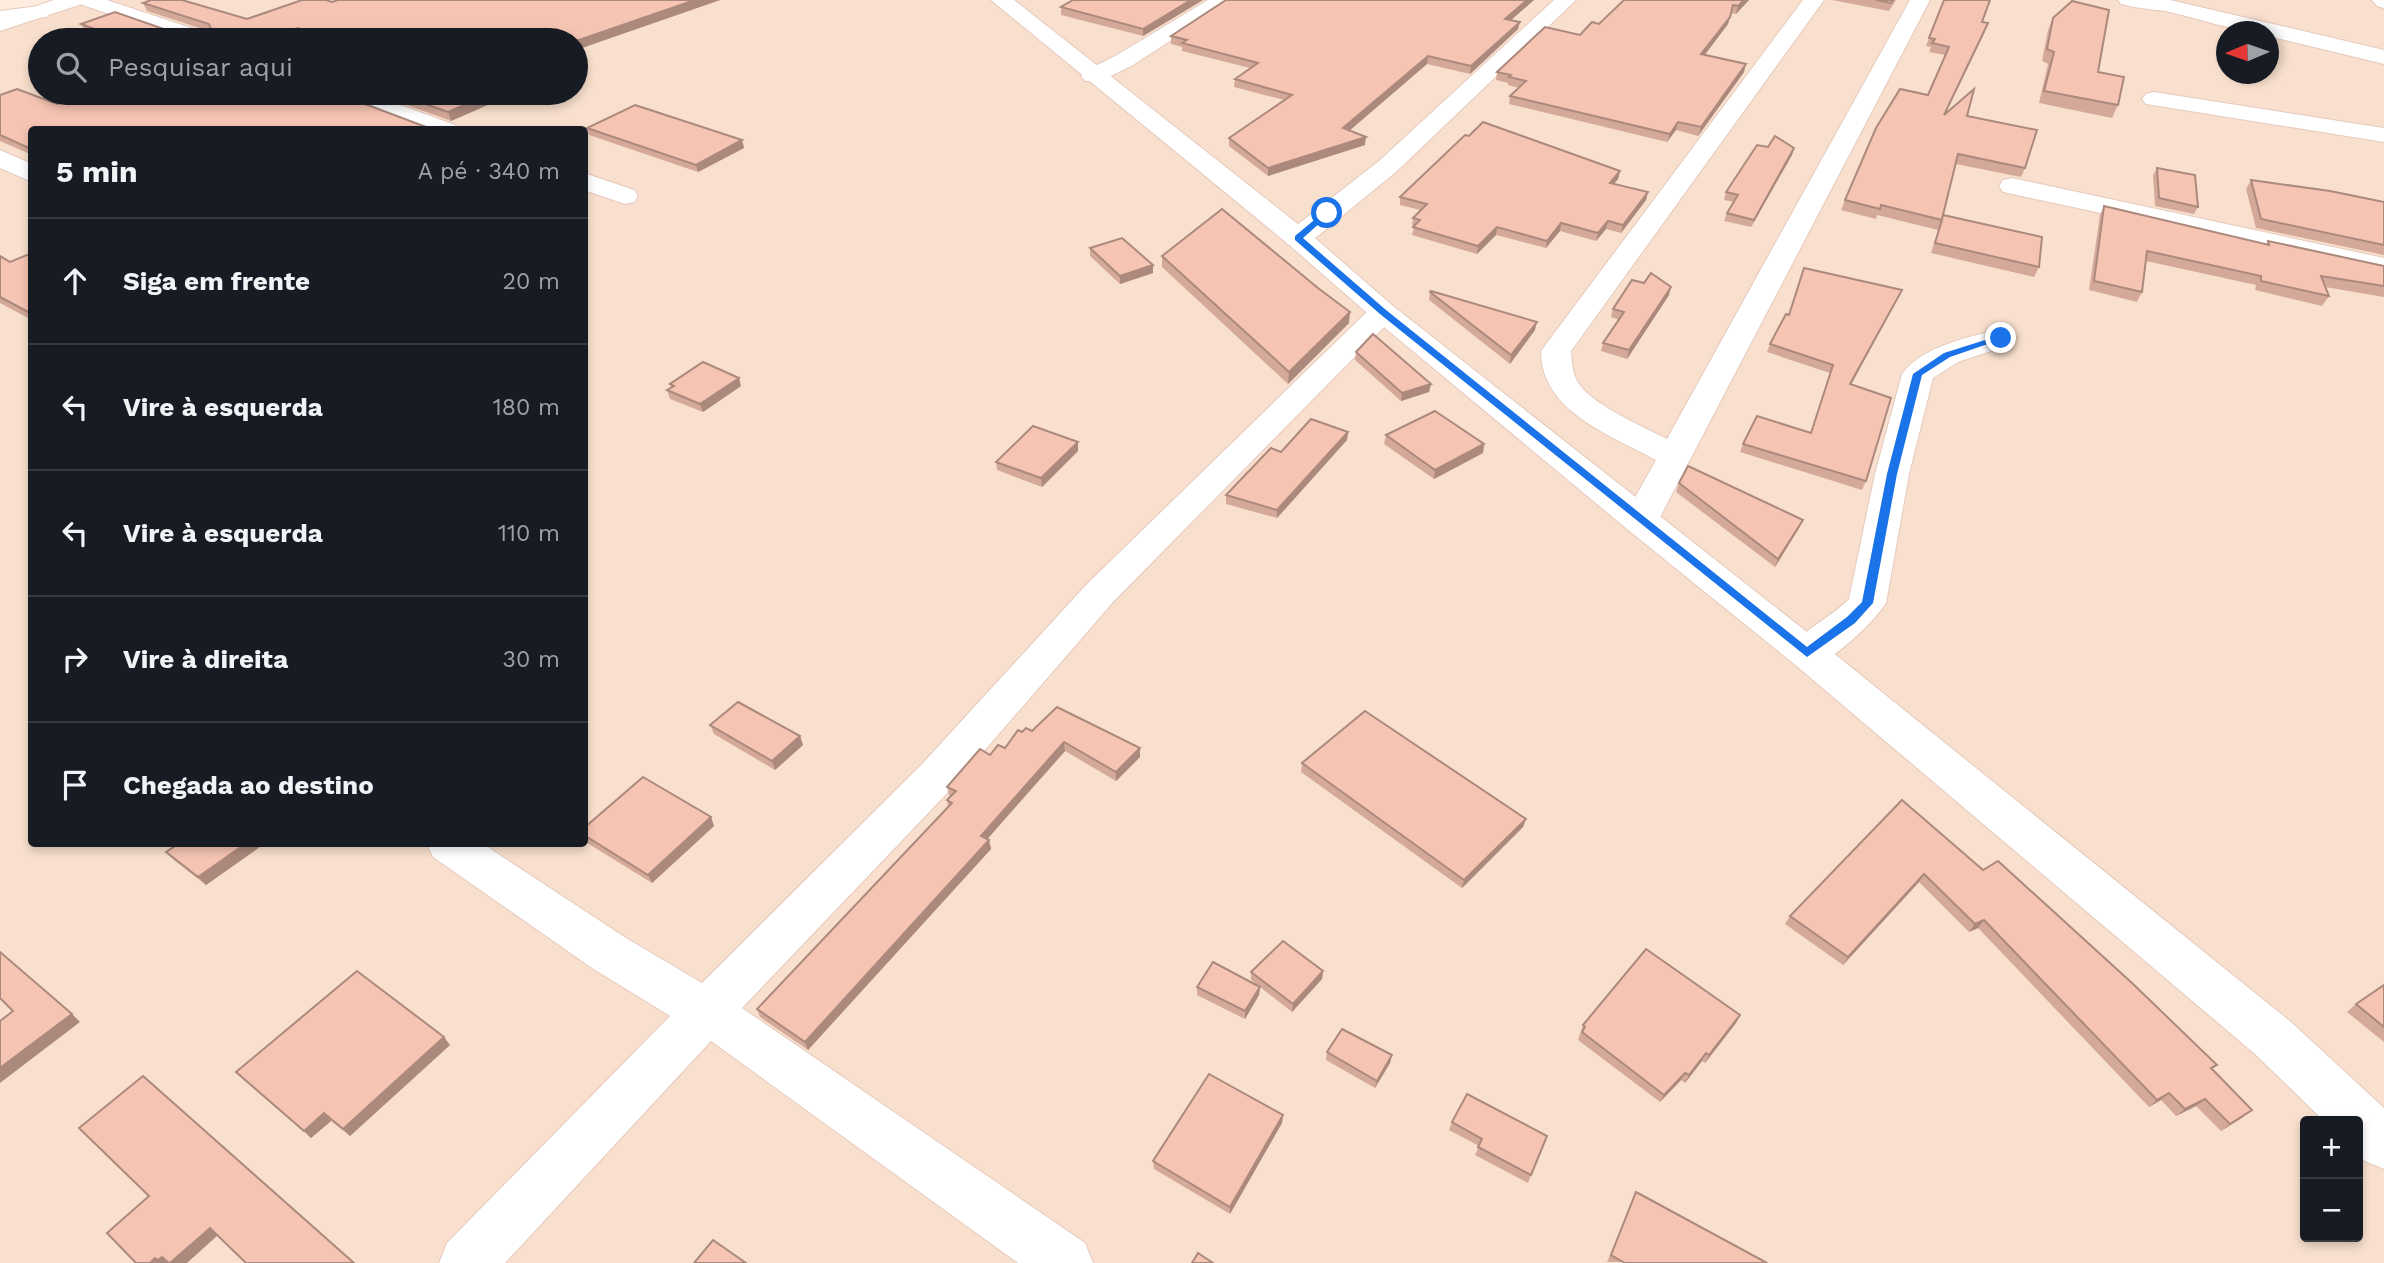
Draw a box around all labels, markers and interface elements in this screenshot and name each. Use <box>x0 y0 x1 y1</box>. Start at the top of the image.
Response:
north arrow <box>2216 21 2279 84</box>
search box <box>28 28 588 105</box>
icon: search <box>52 48 90 86</box>
text: Pesquisar aqui <box>108 52 293 82</box>
text: 5 min <box>56 154 138 189</box>
text: A pé · 340 m <box>418 158 560 185</box>
route start <box>1311 197 1342 228</box>
icon: ahead <box>56 262 94 300</box>
text: Siga em frente <box>123 266 310 296</box>
text: 20 m <box>503 268 560 295</box>
route end <box>1985 322 2016 353</box>
icon: left <box>56 388 94 426</box>
text: Vire à esquerda <box>123 392 323 422</box>
text: 180 m <box>493 394 560 421</box>
icon: left <box>56 514 94 552</box>
text: Vire à esquerda <box>123 518 323 548</box>
text: 110 m <box>498 520 560 547</box>
icon: right <box>56 640 94 678</box>
text: Vire à direita <box>123 644 288 674</box>
text: 30 m <box>503 646 560 673</box>
icon: arrive <box>56 766 94 804</box>
text: Chegada ao destino <box>123 770 374 800</box>
map controls <box>2300 1116 2363 1242</box>
button: + <box>2300 1116 2363 1179</box>
button: − <box>2300 1179 2363 1242</box>

